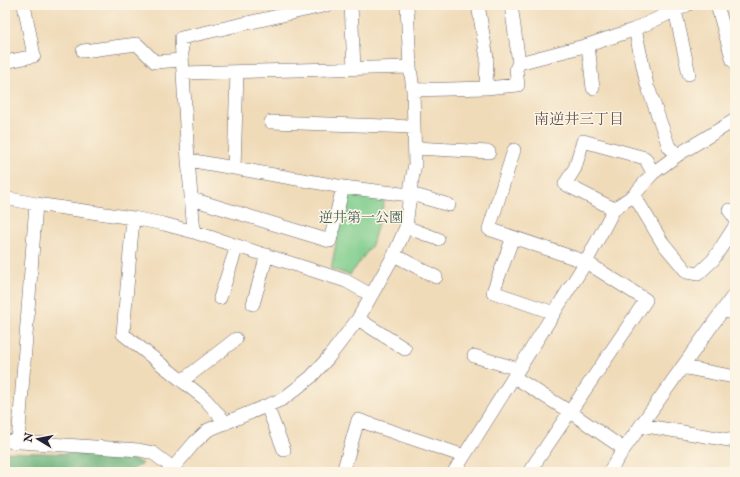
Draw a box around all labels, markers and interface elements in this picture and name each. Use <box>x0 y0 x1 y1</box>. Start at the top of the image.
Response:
district label: 南逆井三丁目 <box>534 110 624 129</box>
park label: 逆井第一公園 <box>319 209 403 227</box>
north arrow <box>18 419 58 459</box>
text: N <box>21 431 37 444</box>

